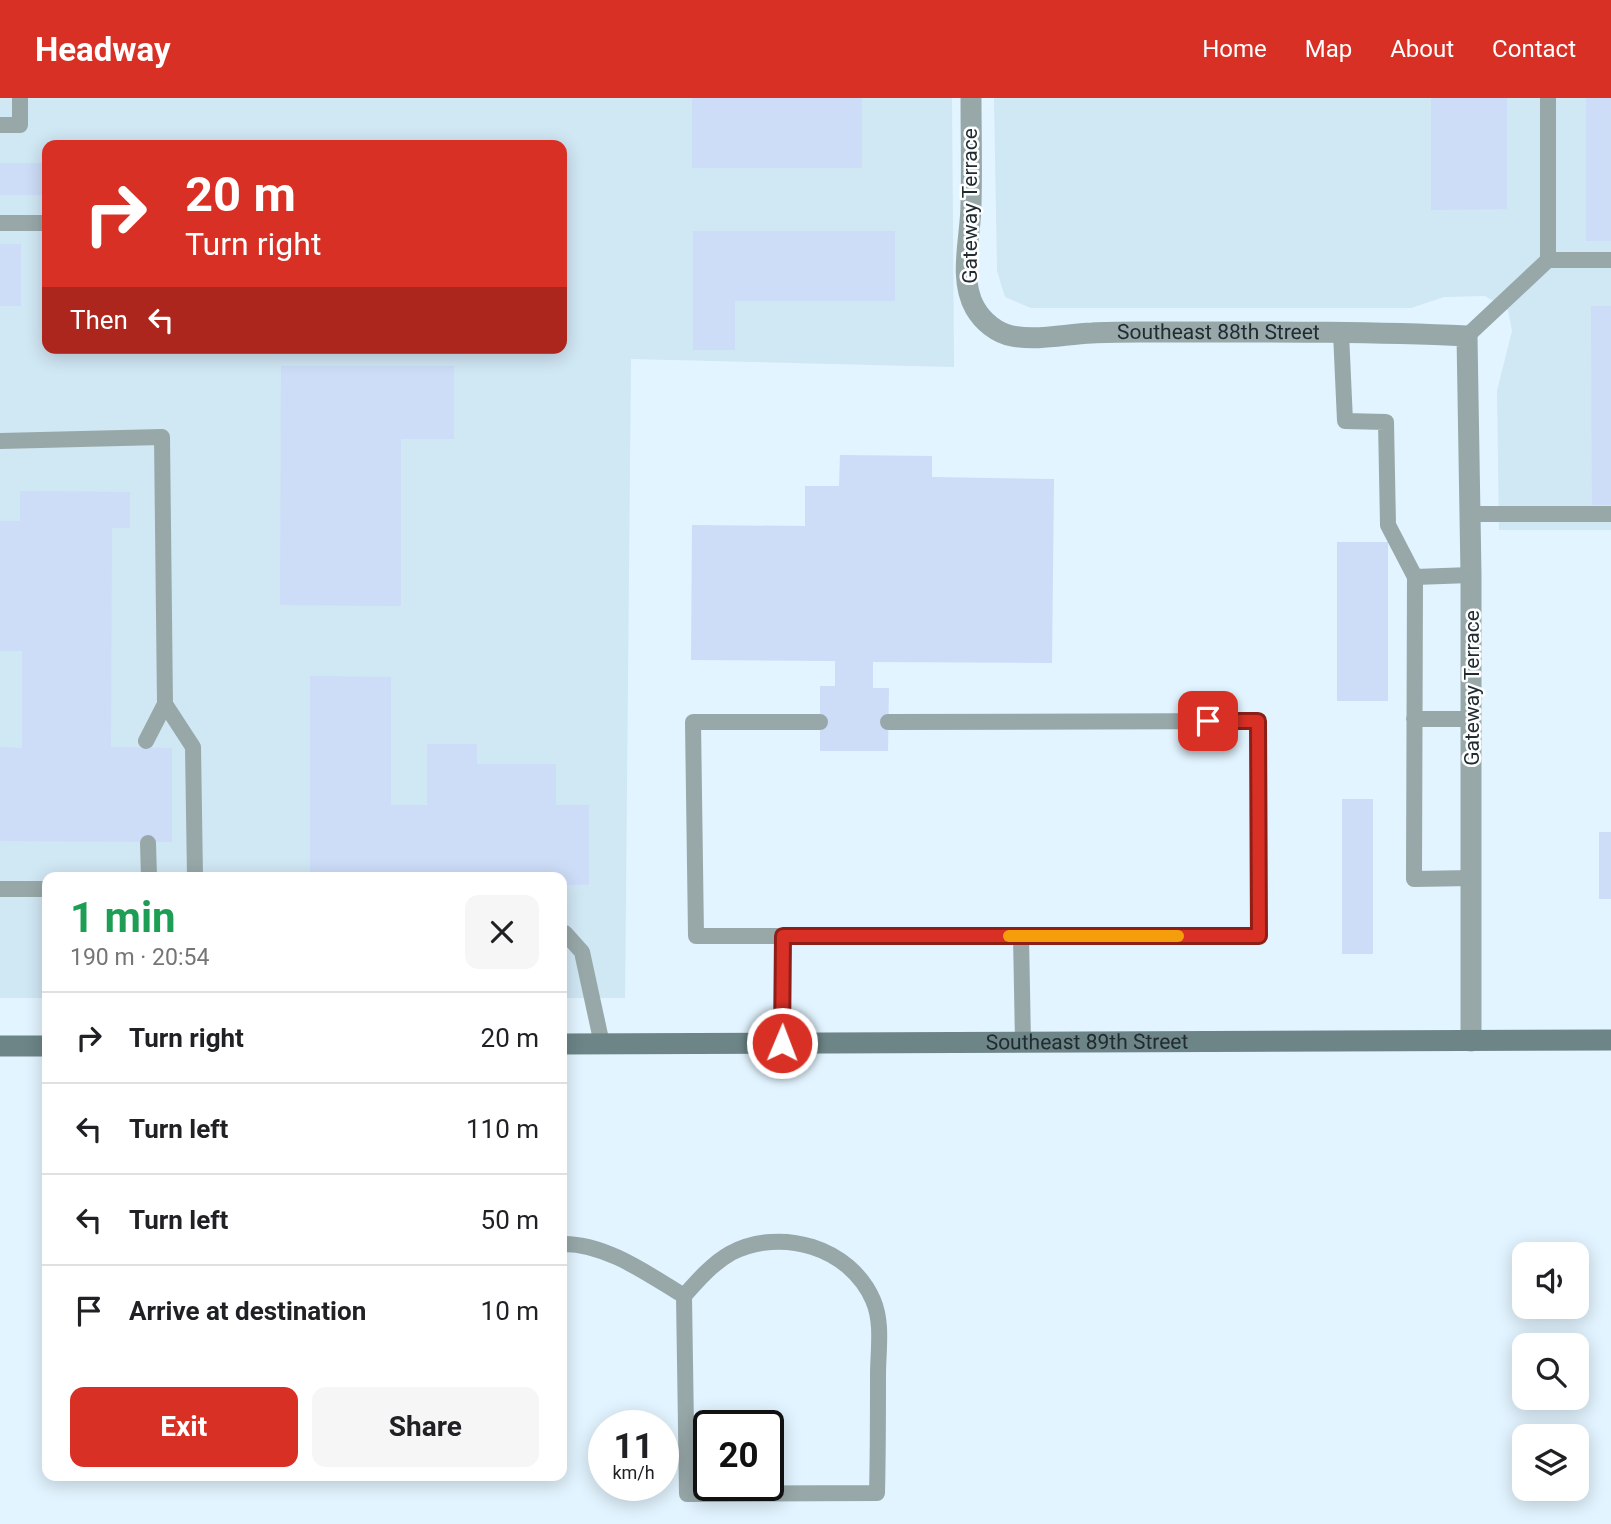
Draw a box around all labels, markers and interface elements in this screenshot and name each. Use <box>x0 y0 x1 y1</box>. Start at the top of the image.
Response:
text: Headway <box>35 30 171 69</box>
text: Home <box>1202 35 1267 63</box>
text: Map <box>1305 35 1352 63</box>
text: About <box>1390 35 1454 63</box>
text: Contact <box>1492 35 1576 63</box>
street label: Gateway Terrace <box>958 128 982 284</box>
text: 20 m <box>185 166 296 223</box>
icon: right <box>70 168 161 259</box>
text: Turn right <box>185 225 321 263</box>
icon: left <box>142 301 180 339</box>
text: Then <box>70 305 128 335</box>
street label: Southeast 88th Street <box>1117 320 1320 344</box>
street label: Gateway Terrace <box>1460 610 1484 766</box>
pin <box>1178 691 1238 751</box>
icon: arrive <box>1189 702 1227 740</box>
text: 1 min <box>70 893 176 942</box>
button: close <box>465 895 539 969</box>
text: 190 m · 20:54 <box>70 944 209 971</box>
position arrow <box>745 1006 819 1080</box>
icon: right <box>70 1019 108 1057</box>
text: Turn right <box>129 1023 244 1053</box>
text: 20 m <box>481 1023 539 1053</box>
street label: Southeast 89th Street <box>986 1030 1189 1054</box>
icon: left <box>70 1110 108 1148</box>
text: Turn left <box>129 1114 228 1144</box>
text: 110 m <box>466 1114 539 1144</box>
icon: left <box>70 1201 108 1239</box>
text: Turn left <box>129 1205 228 1235</box>
text: 50 m <box>481 1205 539 1235</box>
map controls <box>1512 1242 1589 1501</box>
button: sound <box>1512 1242 1589 1319</box>
icon: arrive <box>70 1292 108 1330</box>
text: Arrive at destination <box>129 1296 366 1326</box>
text: 10 m <box>481 1296 539 1326</box>
button: search <box>1512 1333 1589 1410</box>
button: Exit <box>70 1387 298 1467</box>
button: Share <box>312 1387 539 1467</box>
speed limit sign: 20 <box>693 1410 784 1501</box>
button: layers <box>1512 1424 1589 1501</box>
text: 11 <box>613 1426 654 1467</box>
text: km/h <box>612 1462 655 1483</box>

